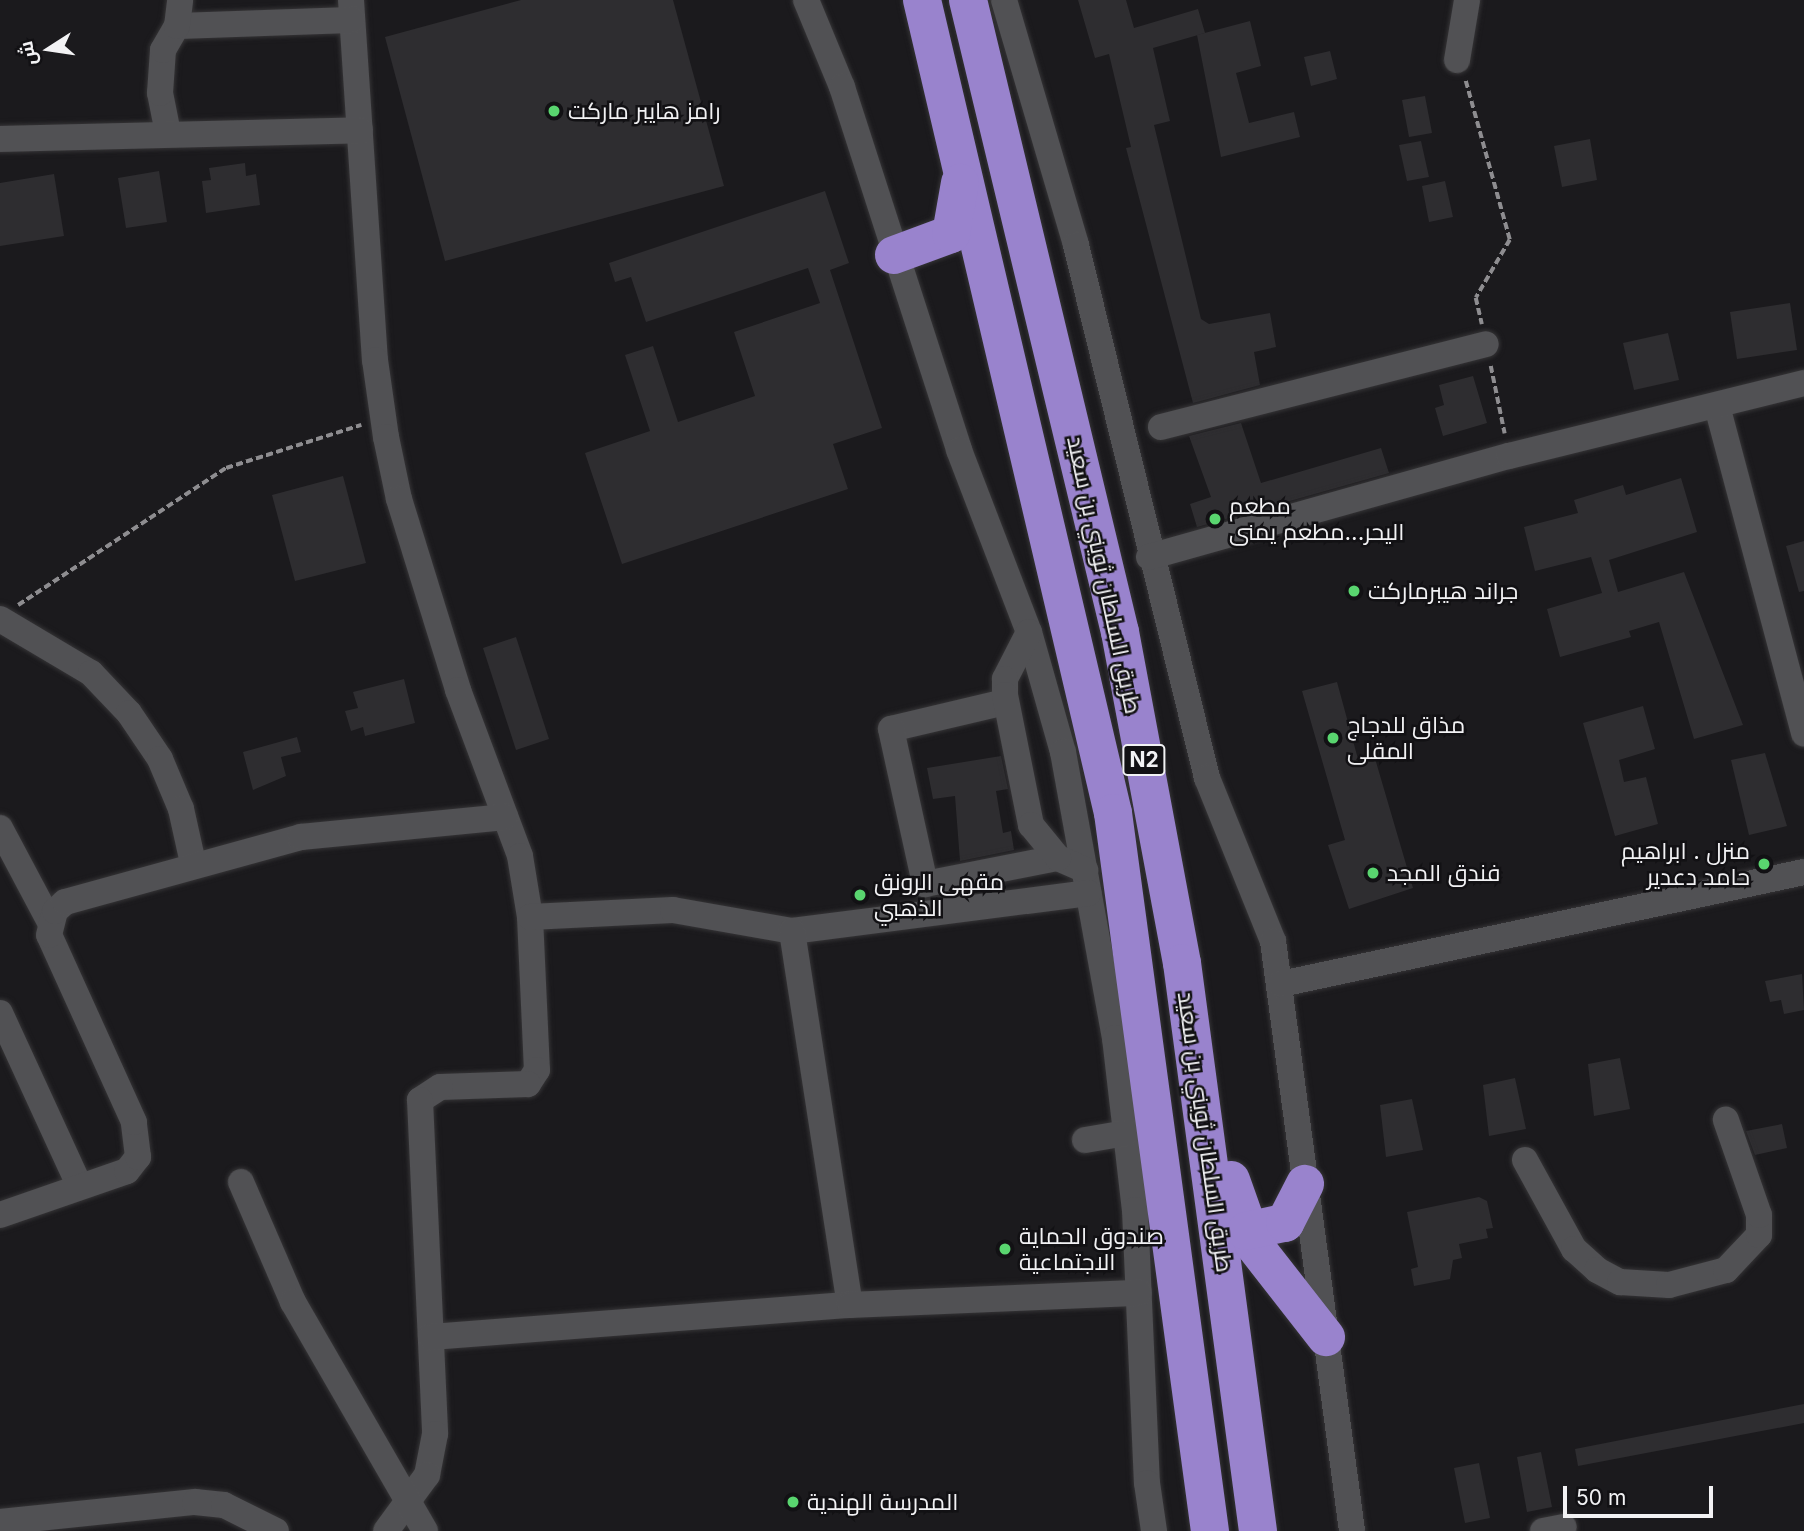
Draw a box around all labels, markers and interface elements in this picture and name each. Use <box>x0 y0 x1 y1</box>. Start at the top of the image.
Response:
north arrow <box>14 14 84 84</box>
text: ش <box>14 39 42 68</box>
place label: رامز هايبر ماركت <box>568 97 721 125</box>
marker: رامز هايبر ماركت <box>546 103 562 119</box>
street label: طريق السلطان ثويني بن سعيد <box>1061 434 1147 716</box>
place label: مطعم اليحر...مطعم يمنى <box>1229 492 1404 546</box>
marker: مطعم اليحر...مطعم يمنى <box>1207 511 1223 527</box>
place label: جراند ه‍يبرماركت <box>1368 577 1518 605</box>
marker: جراند ه‍يبرماركت <box>1346 583 1362 599</box>
place label: مذاق للدجاج المقلى <box>1347 711 1465 765</box>
marker: مذاق للدجاج المقلى <box>1325 730 1341 746</box>
road number: N2 <box>1121 742 1167 778</box>
place label: منزل . ابراهيم حامد دعدير <box>1621 837 1750 891</box>
marker: منزل . ابراهيم حامد دعدير <box>1756 856 1772 872</box>
place label: فندق المجد <box>1387 859 1501 887</box>
marker: فندق المجد <box>1365 865 1381 881</box>
place label: مقهى الرونق الذهبي <box>874 868 1004 922</box>
marker: مقهى الرونق الذهبي <box>852 887 868 903</box>
street label: طريق السلطان ثويني بن سعيد <box>1172 990 1238 1274</box>
place label: صندوق الحماية الاجتماعية <box>1019 1222 1164 1276</box>
marker: صندوق الحماية الاجتماعية <box>997 1241 1013 1257</box>
scale bar <box>1566 1472 1716 1516</box>
text: 50 m <box>1576 1485 1626 1510</box>
place label: المدرسة الهندية <box>807 1488 958 1516</box>
marker: المدرسة الهندية <box>785 1494 801 1510</box>

